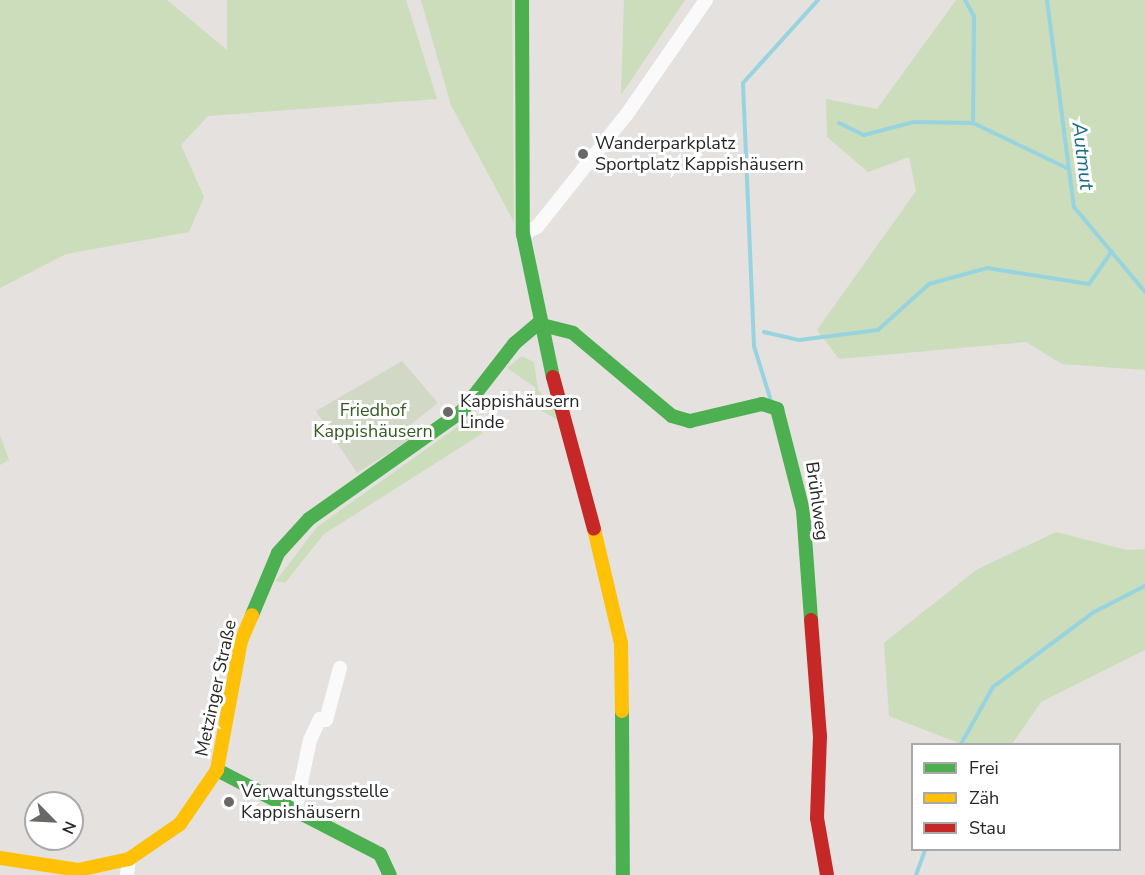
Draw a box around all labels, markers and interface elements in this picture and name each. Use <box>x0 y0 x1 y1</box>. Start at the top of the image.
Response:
water label: Autmut <box>1067 121 1099 191</box>
place label: Wanderparkplatz Sportplatz Kappishäusern <box>595 133 804 176</box>
marker: Wanderparkplatz Sportplatz Kappishäusern <box>576 147 590 161</box>
place label: Kappishäusern Linde <box>460 391 579 434</box>
park label: Friedhof Kappishäusern <box>313 400 433 442</box>
marker: Kappishäusern Linde <box>441 405 455 419</box>
street label: Brühlweg <box>801 460 833 542</box>
street label: Metzinger Straße <box>191 618 241 758</box>
legend <box>911 743 1121 851</box>
text: Frei <box>969 756 999 780</box>
place label: Verwaltungsstelle Kappishäusern <box>241 781 389 824</box>
text: Zäh <box>969 786 999 810</box>
north arrow <box>24 791 84 851</box>
marker: Verwaltungsstelle Kappishäusern <box>222 795 236 809</box>
text: Stau <box>969 816 1006 840</box>
text: N <box>56 818 81 837</box>

